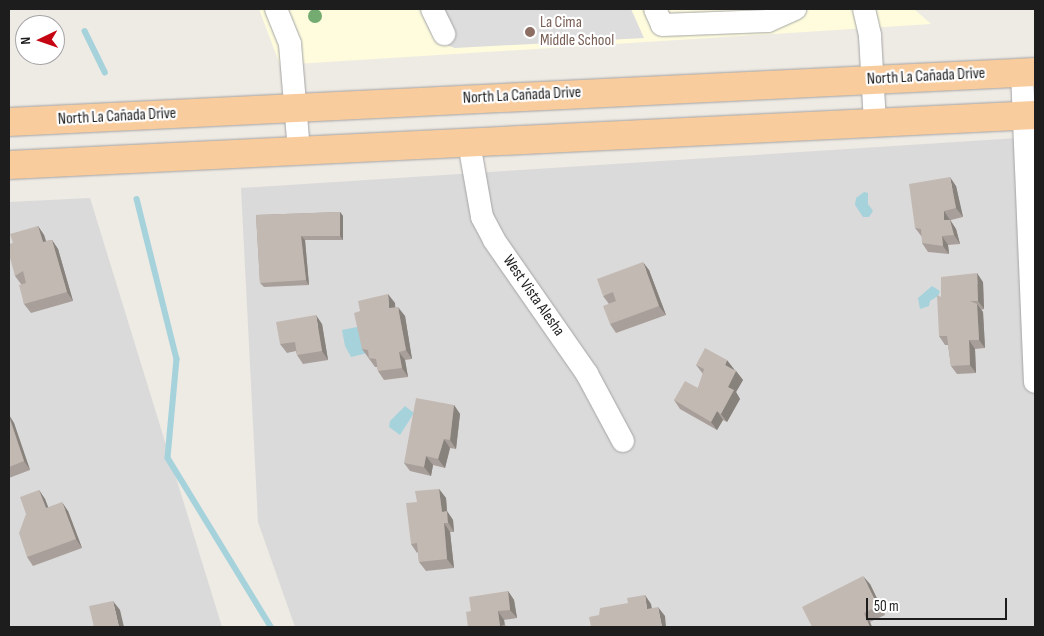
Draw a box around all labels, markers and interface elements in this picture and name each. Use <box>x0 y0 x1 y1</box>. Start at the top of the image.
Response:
place label: La Cima Middle School <box>540 13 614 51</box>
north arrow <box>15 15 65 65</box>
marker: La Cima Middle School <box>524 26 536 38</box>
text: N <box>17 37 34 45</box>
street label: North La Cañada Drive <box>866 64 986 90</box>
street label: North La Cañada Drive <box>462 83 582 109</box>
street label: North La Cañada Drive <box>57 104 177 130</box>
street label: West Vista Alesha <box>498 252 568 340</box>
scale bar <box>869 588 1010 620</box>
text: 50 m <box>874 597 899 616</box>

